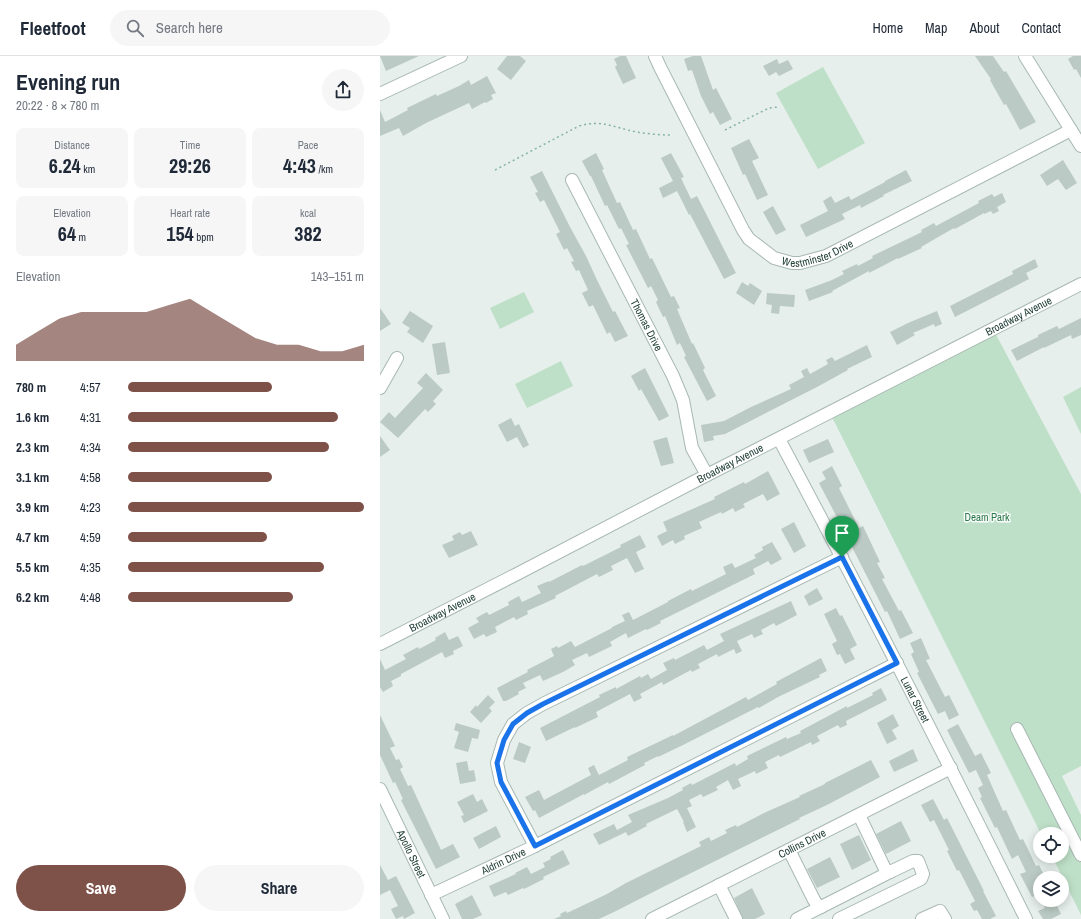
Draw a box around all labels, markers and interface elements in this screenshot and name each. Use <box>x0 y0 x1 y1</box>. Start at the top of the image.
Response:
search box <box>110 10 390 46</box>
text: Fleetfoot <box>20 15 86 41</box>
icon: search <box>124 17 146 39</box>
text: Search here <box>156 17 223 38</box>
text: Home <box>872 19 903 37</box>
text: Map <box>925 19 947 37</box>
text: About <box>969 19 999 37</box>
text: Contact <box>1021 19 1061 37</box>
text: Evening run <box>16 67 120 97</box>
button: share <box>322 69 364 111</box>
text: 20:22 · 8 × 780 m <box>16 97 99 114</box>
text: Distance <box>54 138 90 152</box>
text: Time <box>180 138 200 152</box>
text: Pace <box>298 138 318 152</box>
text: 6.24 <box>49 152 81 179</box>
text: 29:26 <box>169 152 211 179</box>
text: 4:43 <box>283 152 316 179</box>
text: km <box>81 162 95 176</box>
text: /km <box>316 162 333 176</box>
text: Elevation <box>53 206 91 220</box>
text: Heart rate <box>170 206 210 220</box>
text: kcal <box>300 206 316 220</box>
text: 64 <box>58 220 76 247</box>
text: 154 <box>166 220 194 247</box>
text: 382 <box>294 220 322 247</box>
text: m <box>76 230 86 244</box>
text: bpm <box>194 230 214 244</box>
street label: Westminster Drive <box>780 236 855 270</box>
text: Elevation <box>16 268 60 285</box>
text: 143–151 m <box>311 268 364 285</box>
street label: Broadway Avenue <box>983 293 1054 339</box>
street label: Thomas Drive <box>627 296 666 353</box>
text: 780 m <box>16 379 46 396</box>
text: 4:57 <box>80 379 101 396</box>
text: 1.6 km <box>16 409 49 426</box>
text: 4:31 <box>80 409 101 426</box>
text: 2.3 km <box>16 439 49 456</box>
text: 4:34 <box>80 439 101 456</box>
street label: Broadway Avenue <box>694 440 766 486</box>
text: 3.1 km <box>16 469 49 486</box>
text: 4:58 <box>80 469 101 486</box>
text: 3.9 km <box>16 499 49 516</box>
text: 4:23 <box>80 499 101 516</box>
park label: Deam Park <box>964 510 1010 524</box>
pin <box>825 516 859 557</box>
icon: arrive <box>831 522 853 544</box>
text: 4.7 km <box>16 529 49 546</box>
text: 4:59 <box>80 529 101 546</box>
text: 5.5 km <box>16 559 49 576</box>
text: 4:35 <box>80 559 101 576</box>
text: 6.2 km <box>16 589 49 606</box>
text: 4:48 <box>80 589 101 606</box>
street label: Broadway Avenue <box>407 589 478 635</box>
street label: Lunar Street <box>898 674 933 725</box>
street label: Collins Drive <box>776 825 828 861</box>
street label: Apollo Street <box>393 827 429 881</box>
map controls <box>1033 827 1069 907</box>
button: locate <box>1033 827 1069 863</box>
street label: Aldrin Drive <box>478 844 528 878</box>
button: Save <box>16 865 186 911</box>
button: Share <box>194 865 364 911</box>
button: layers <box>1033 871 1069 907</box>

